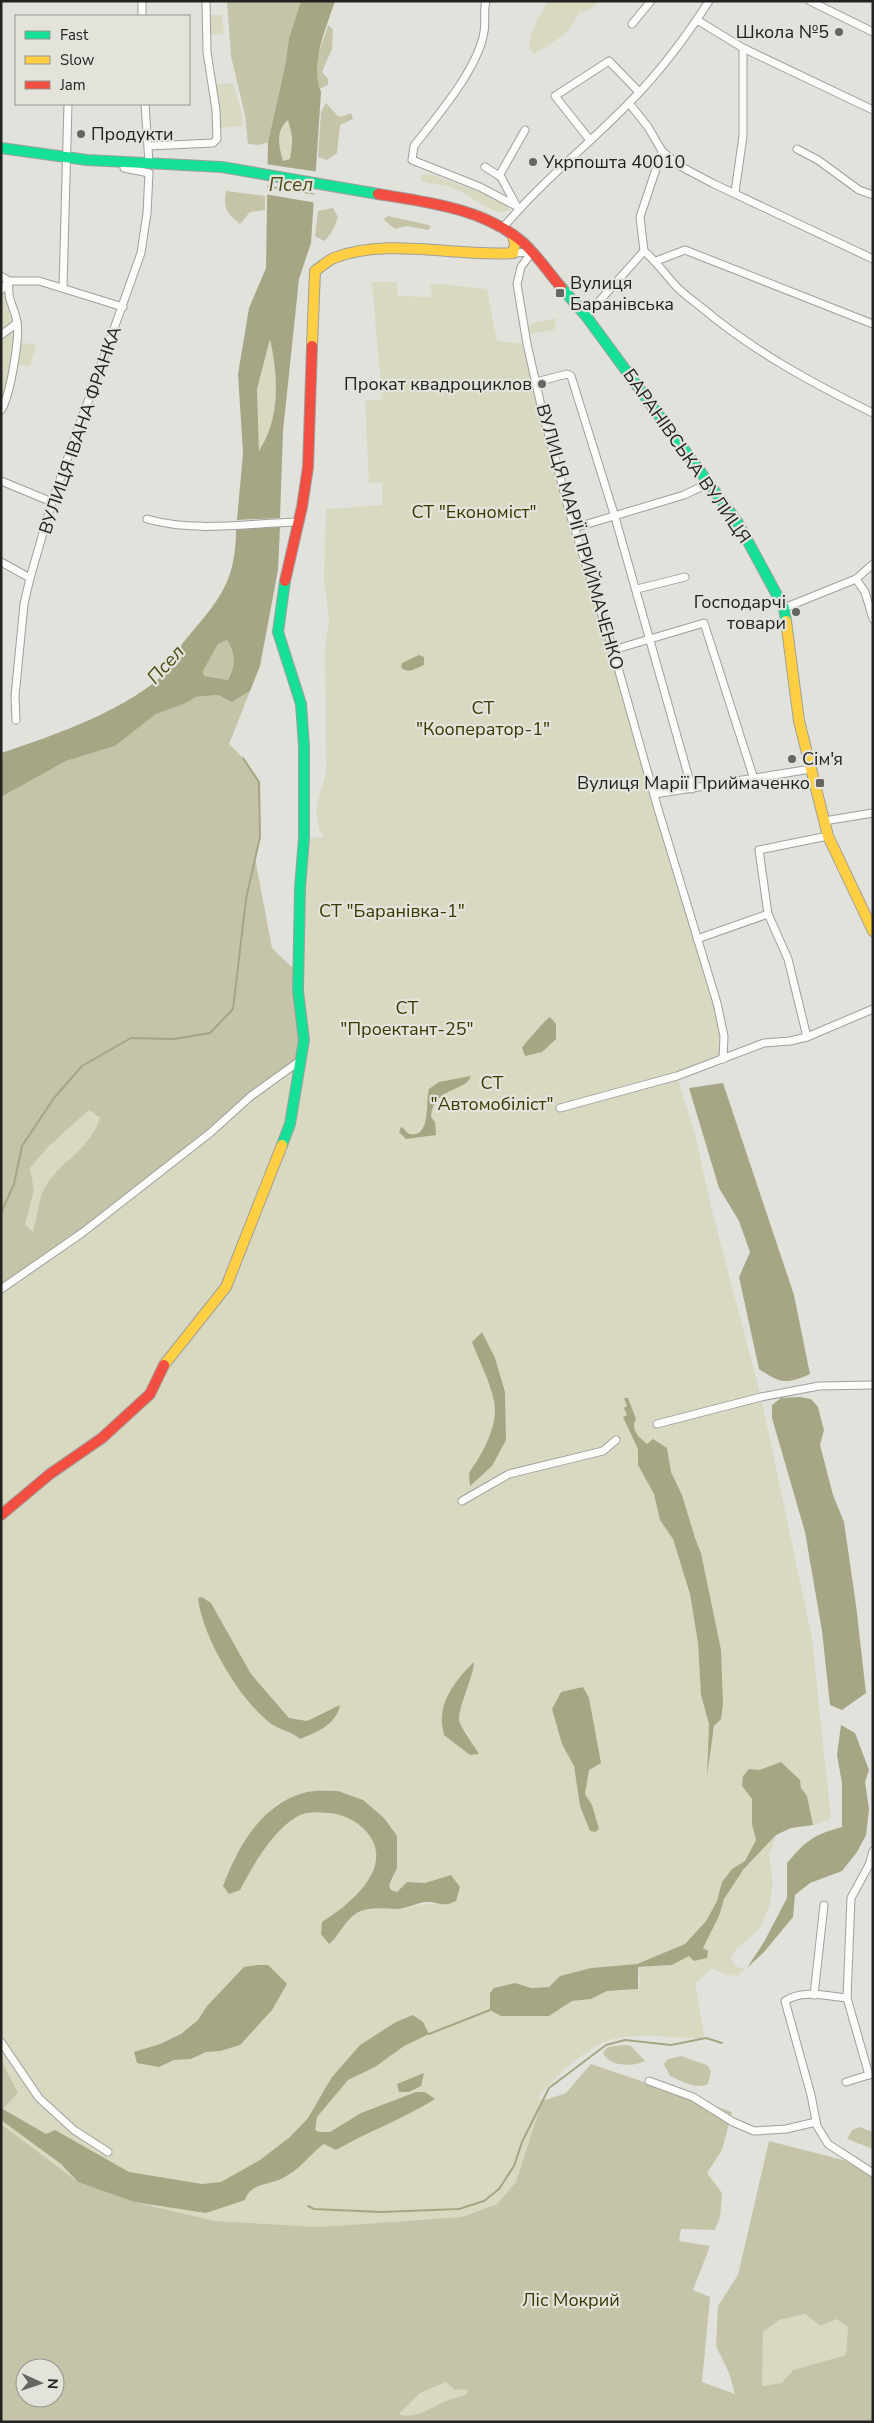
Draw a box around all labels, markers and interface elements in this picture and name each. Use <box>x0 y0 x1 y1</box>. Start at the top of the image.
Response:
legend <box>15 15 190 105</box>
place label: Школа №5 <box>736 20 829 44</box>
text: Fast <box>60 25 89 45</box>
marker: Школа №5 <box>833 26 845 38</box>
text: Slow <box>60 50 95 70</box>
text: Jam <box>59 75 86 95</box>
place label: Продукти <box>91 122 174 146</box>
marker: Продукти <box>75 128 87 140</box>
place label: Укрпошта 40010 <box>542 150 685 174</box>
marker: Укрпошта 40010 <box>527 156 539 168</box>
water label: Псел <box>269 172 313 198</box>
place label: Вулиця Баранівська <box>570 271 674 316</box>
marker: Вулиця Баранівська <box>554 287 566 299</box>
street label: ВУЛИЦЯ ІВАНА ФРАНКА <box>33 323 127 537</box>
street label: БАРАНІВСЬКА ВУЛИЦЯ <box>618 364 756 548</box>
place label: Прокат квадроциклов <box>344 372 532 396</box>
marker: Прокат квадроциклов <box>536 378 548 390</box>
street label: ВУЛИЦЯ МАРІЇ ПРИЙМАЧЕНКО <box>530 401 630 673</box>
park label: СТ "Економіст" <box>411 500 537 524</box>
place label: Господарчі товари <box>694 590 786 635</box>
marker: Господарчі товари <box>790 606 802 618</box>
water label: Псел <box>141 639 190 690</box>
park label: СТ "Кооператор-1" <box>416 696 550 741</box>
place label: Сім'я <box>802 747 843 771</box>
marker: Сім'я <box>786 753 798 765</box>
place label: Вулиця Марії Приймаченко <box>577 771 810 795</box>
marker: Вулиця Марії Приймаченко <box>814 777 826 789</box>
park label: СТ "Баранівка-1" <box>319 899 465 923</box>
park label: СТ "Проектант-25" <box>340 996 474 1041</box>
park label: СТ "Автомобіліст" <box>430 1071 554 1116</box>
park label: Ліс Мокрий <box>522 2288 620 2312</box>
north arrow <box>15 2358 65 2408</box>
text: N <box>43 2378 62 2389</box>

